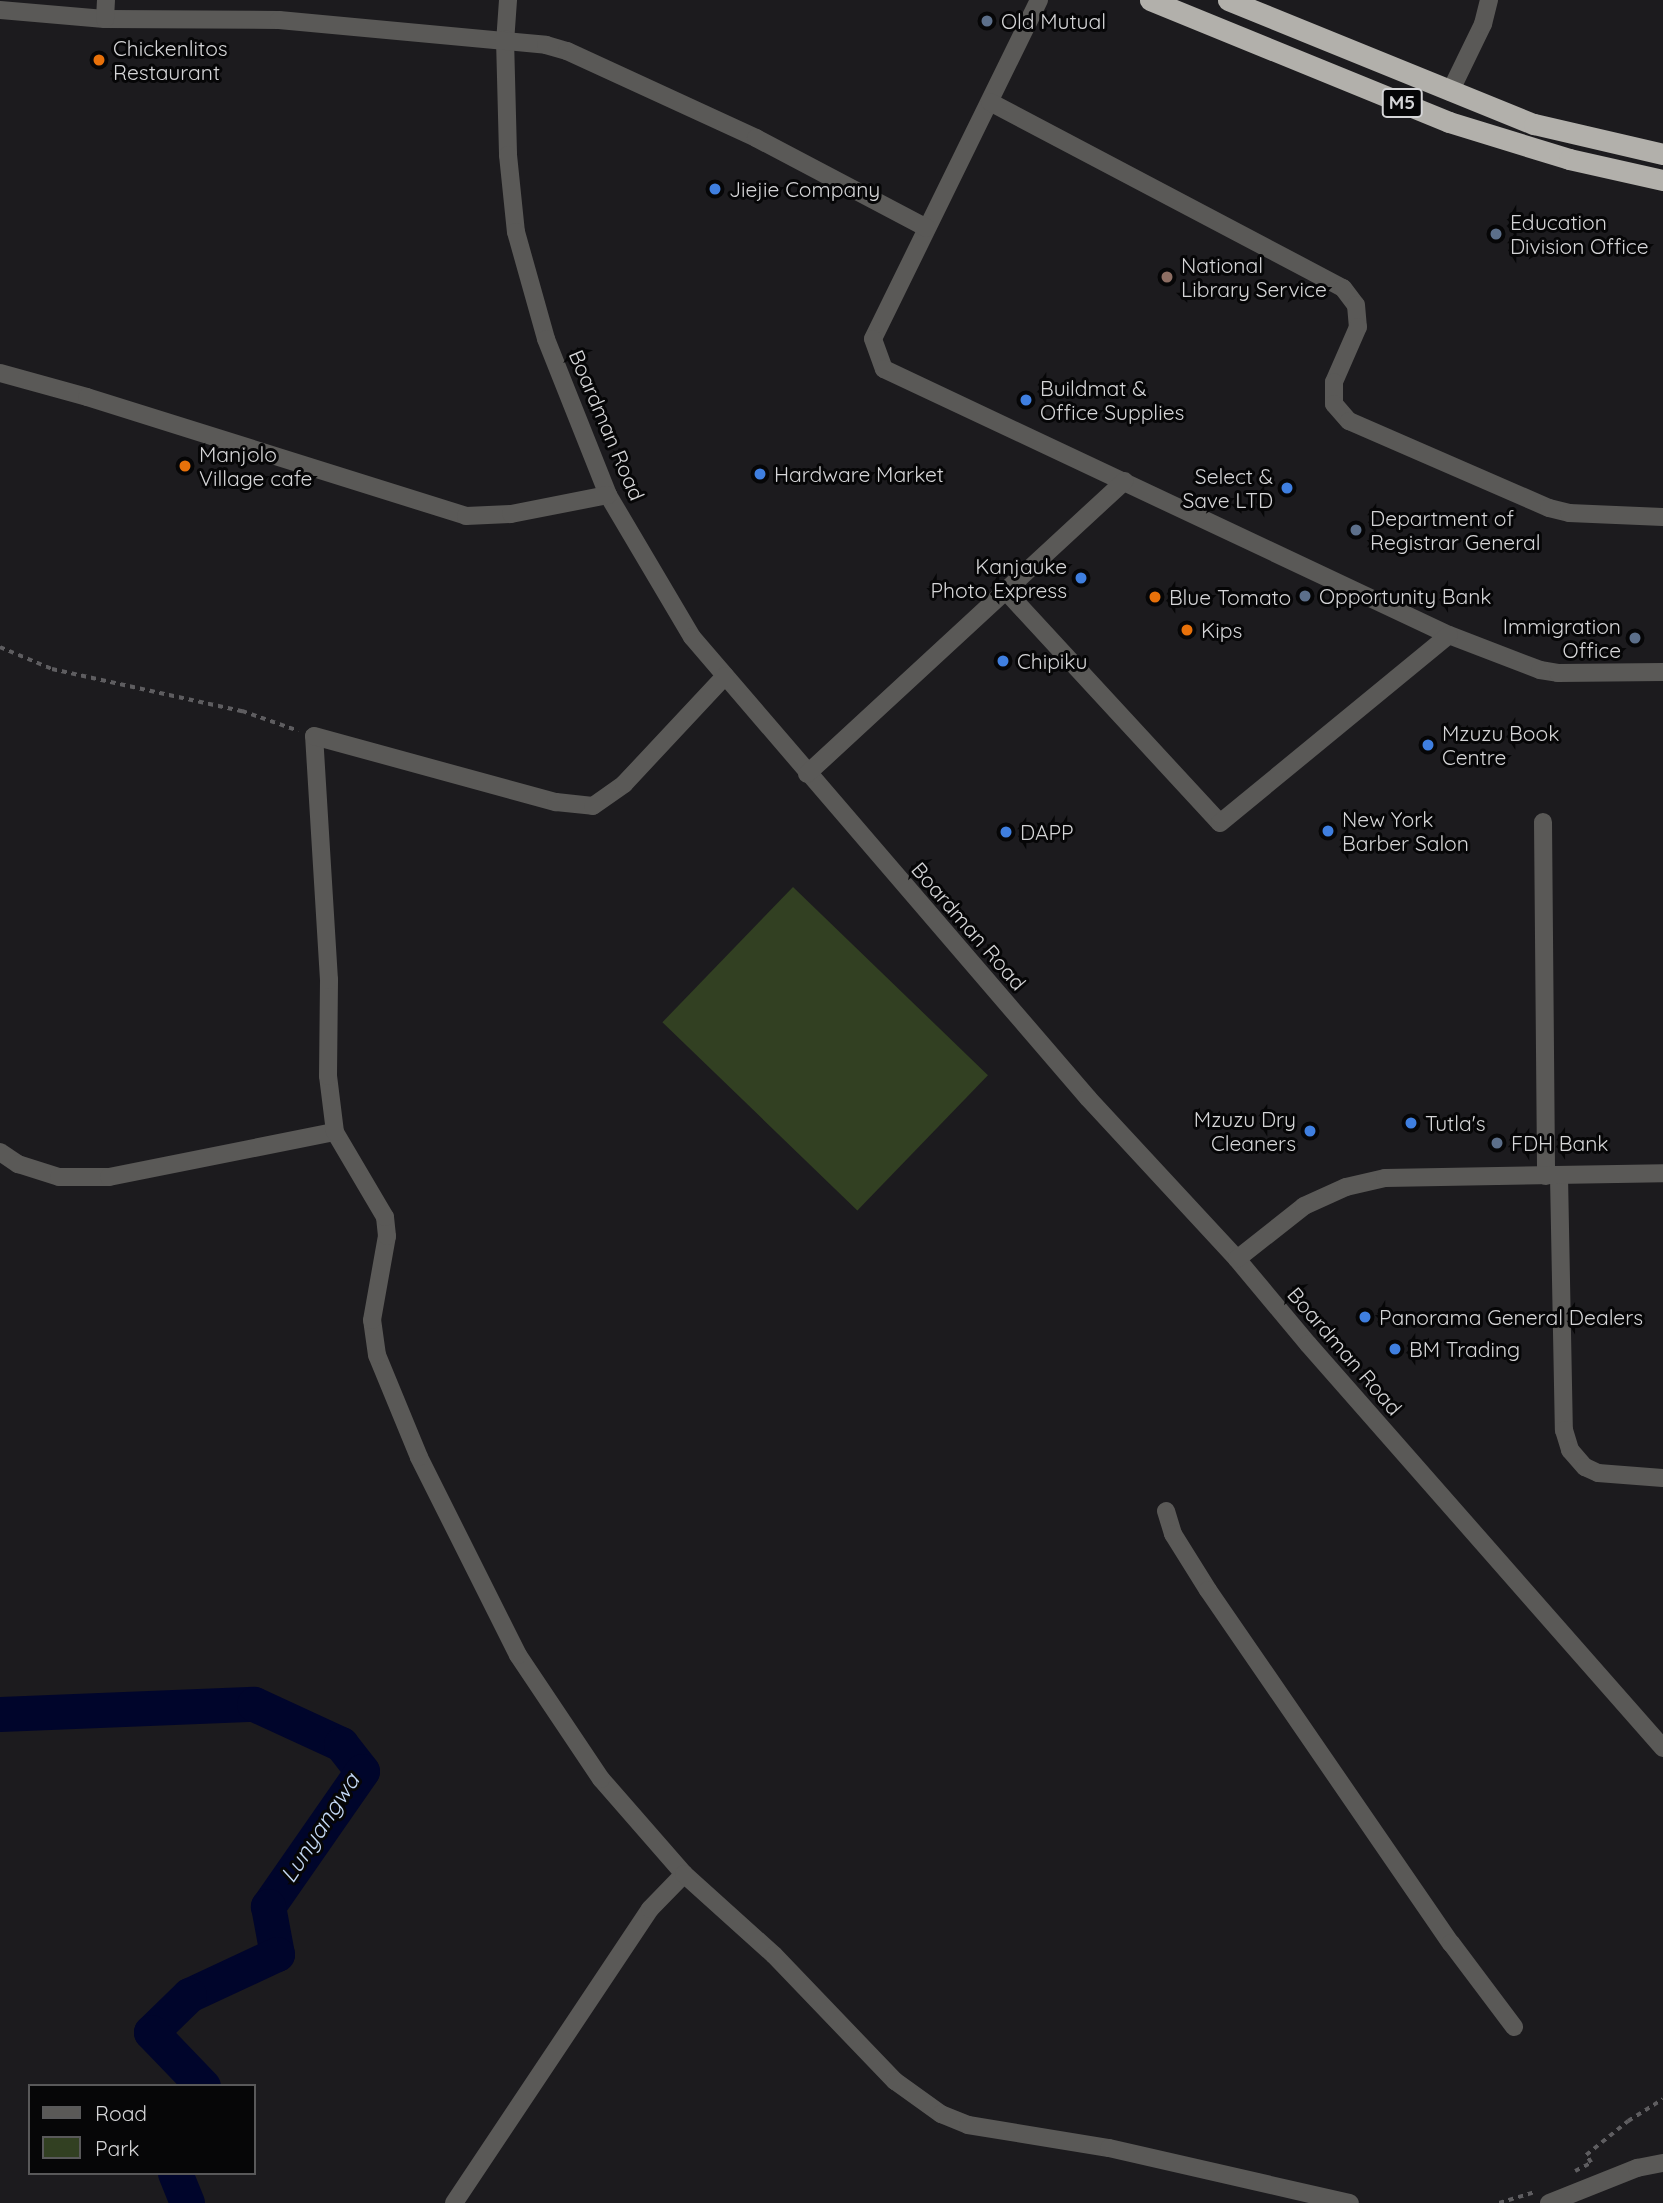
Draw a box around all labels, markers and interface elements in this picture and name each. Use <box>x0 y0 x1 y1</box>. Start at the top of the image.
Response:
place label: Old Mutual <box>1001 8 1106 34</box>
marker: Old Mutual <box>979 13 995 29</box>
place label: Chickenlitos Restaurant <box>113 35 228 85</box>
marker: Chickenlitos Restaurant <box>91 52 107 68</box>
road number: M5 <box>1381 88 1423 118</box>
place label: Jiejie Company <box>729 176 880 202</box>
marker: Jiejie Company <box>707 181 723 197</box>
place label: Education Division Office <box>1510 209 1649 259</box>
marker: Education Division Office <box>1488 226 1504 242</box>
place label: National Library Service <box>1181 252 1327 302</box>
marker: National Library Service <box>1159 269 1175 285</box>
street label: Boardman Road <box>564 346 650 504</box>
place label: Buildmat & Office Supplies <box>1040 375 1184 425</box>
marker: Buildmat & Office Supplies <box>1018 392 1034 408</box>
place label: Manjolo Village cafe <box>199 441 312 491</box>
marker: Manjolo Village cafe <box>177 458 193 474</box>
place label: Hardware Market <box>774 461 944 487</box>
place label: Select & Save LTD <box>1182 463 1273 513</box>
marker: Hardware Market <box>752 466 768 482</box>
marker: Select & Save LTD <box>1279 480 1295 496</box>
place label: Department of Registrar General <box>1370 505 1541 555</box>
marker: Department of Registrar General <box>1348 522 1364 538</box>
place label: Kanjauke Photo Express <box>930 553 1067 603</box>
marker: Kanjauke Photo Express <box>1073 570 1089 586</box>
place label: Opportunity Bank <box>1319 583 1492 609</box>
place label: Blue Tomato <box>1169 584 1291 610</box>
marker: Opportunity Bank <box>1297 588 1313 604</box>
marker: Blue Tomato <box>1147 589 1163 605</box>
place label: Immigration Office <box>1503 613 1621 663</box>
place label: Kips <box>1201 617 1242 643</box>
marker: Kips <box>1179 622 1195 638</box>
marker: Immigration Office <box>1627 630 1643 646</box>
place label: Chipiku <box>1017 648 1087 674</box>
marker: Chipiku <box>995 653 1011 669</box>
place label: Mzuzu Book Centre <box>1442 720 1559 770</box>
marker: Mzuzu Book Centre <box>1420 737 1436 753</box>
place label: New York Barber Salon <box>1342 806 1469 856</box>
place label: DAPP <box>1020 819 1074 845</box>
marker: New York Barber Salon <box>1320 823 1336 839</box>
marker: DAPP <box>998 824 1014 840</box>
street label: Boardman Road <box>907 857 1031 995</box>
place label: Mzuzu Dry Cleaners <box>1194 1106 1296 1156</box>
place label: Tutla's <box>1425 1110 1486 1136</box>
marker: Tutla's <box>1403 1115 1419 1131</box>
marker: Mzuzu Dry Cleaners <box>1302 1123 1318 1139</box>
place label: FDH Bank <box>1511 1130 1609 1156</box>
marker: FDH Bank <box>1489 1135 1505 1151</box>
street label: Boardman Road <box>1283 1282 1407 1420</box>
place label: Panorama General Dealers <box>1379 1304 1643 1330</box>
marker: Panorama General Dealers <box>1357 1309 1373 1325</box>
place label: BM Trading <box>1409 1336 1520 1362</box>
marker: BM Trading <box>1387 1341 1403 1357</box>
water label: Lunyangwa <box>275 1768 365 1888</box>
legend <box>28 2084 256 2175</box>
text: Road <box>95 2100 147 2126</box>
text: Park <box>95 2135 139 2161</box>

